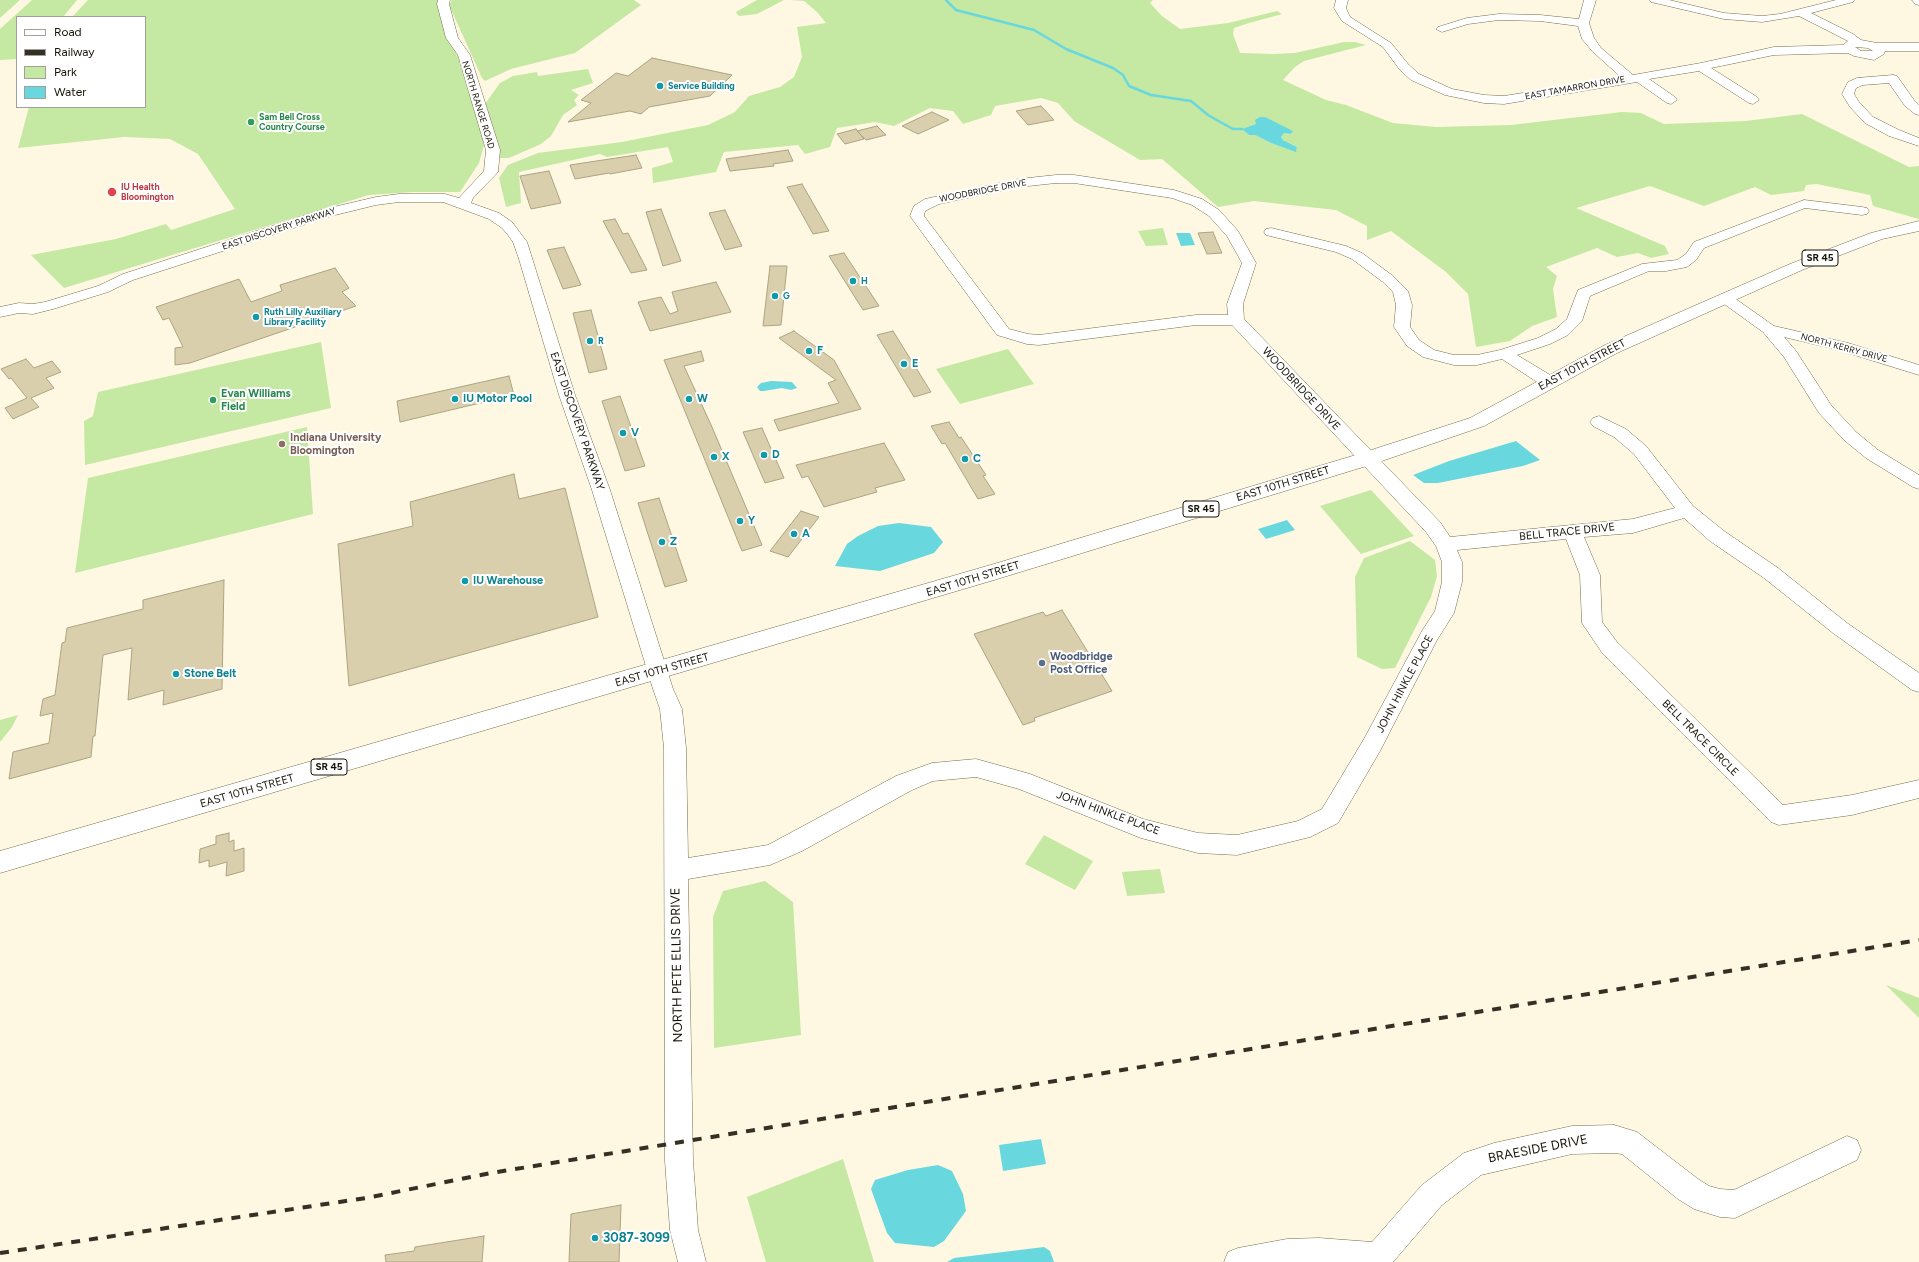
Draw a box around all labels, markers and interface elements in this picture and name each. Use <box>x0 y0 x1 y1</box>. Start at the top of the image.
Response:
legend <box>16 16 146 108</box>
text: Road <box>54 25 82 39</box>
text: Railway <box>54 45 95 59</box>
street label: NORTH RANGE ROAD <box>459 60 497 150</box>
text: Park <box>54 65 77 79</box>
street label: EAST TAMARRON DRIVE <box>1524 74 1626 102</box>
marker: Service Building <box>655 81 665 91</box>
place label: Service Building <box>668 81 735 91</box>
text: Water <box>54 85 86 99</box>
place label: Sam Bell Cross Country Course <box>259 112 325 133</box>
marker: Sam Bell Cross Country Course <box>246 117 256 127</box>
street label: WOODBRIDGE DRIVE <box>938 177 1028 205</box>
place label: IU Health Bloomington <box>121 182 174 203</box>
marker: IU Health Bloomington <box>106 186 118 198</box>
street label: EAST DISCOVERY PARKWAY <box>221 206 337 252</box>
road number: SR 45 <box>1802 250 1838 266</box>
marker: H <box>848 276 858 286</box>
place label: H <box>861 276 868 286</box>
marker: G <box>770 291 780 301</box>
place label: G <box>783 291 790 301</box>
place label: Ruth Lilly Auxiliary Library Facility <box>264 307 341 328</box>
marker: Ruth Lilly Auxiliary Library Facility <box>251 312 261 322</box>
street label: NORTH KERRY DRIVE <box>1800 331 1888 365</box>
marker: R <box>585 336 595 346</box>
place label: R <box>598 336 604 346</box>
street label: EAST 10TH STREET <box>1536 336 1628 394</box>
place label: F <box>817 344 823 358</box>
street label: WOODBRIDGE DRIVE <box>1259 345 1343 433</box>
marker: F <box>804 346 814 356</box>
street label: EAST DISCOVERY PARKWAY <box>547 350 607 492</box>
place label: E <box>912 357 918 371</box>
marker: E <box>899 359 909 369</box>
place label: Evan Williams Field <box>221 387 291 413</box>
place label: IU Motor Pool <box>463 392 532 406</box>
place label: W <box>697 392 708 406</box>
marker: IU Motor Pool <box>450 394 460 404</box>
marker: W <box>684 394 694 404</box>
marker: Evan Williams Field <box>208 395 218 405</box>
place label: V <box>631 426 639 440</box>
marker: V <box>618 428 628 438</box>
place label: Indiana University Bloomington <box>290 431 381 457</box>
marker: Indiana University Bloomington <box>277 439 287 449</box>
place label: D <box>772 448 780 462</box>
place label: X <box>722 450 729 464</box>
marker: D <box>759 450 769 460</box>
marker: X <box>709 452 719 462</box>
place label: C <box>973 452 981 466</box>
marker: C <box>960 454 970 464</box>
street label: EAST 10TH STREET <box>1235 464 1331 504</box>
road number: SR 45 <box>1183 501 1219 517</box>
place label: Y <box>748 514 755 528</box>
marker: Y <box>735 516 745 526</box>
street label: BELL TRACE DRIVE <box>1518 520 1616 544</box>
place label: A <box>802 527 810 541</box>
marker: A <box>789 529 799 539</box>
place label: Z <box>670 535 677 549</box>
marker: Z <box>657 537 667 547</box>
street label: EAST 10TH STREET <box>925 559 1021 599</box>
place label: IU Warehouse <box>473 574 543 588</box>
marker: IU Warehouse <box>460 576 470 586</box>
street label: JOHN HINKLE PLACE <box>1374 633 1436 735</box>
street label: EAST 10TH STREET <box>614 650 710 690</box>
place label: Woodbridge Post Office <box>1050 650 1113 676</box>
marker: Woodbridge Post Office <box>1037 658 1047 668</box>
place label: Stone Belt <box>184 667 236 681</box>
marker: Stone Belt <box>171 669 181 679</box>
street label: BELL TRACE CIRCLE <box>1659 697 1741 779</box>
road number: SR 45 <box>311 759 347 775</box>
street label: EAST 10TH STREET <box>199 771 295 811</box>
street label: JOHN HINKLE PLACE <box>1055 788 1161 838</box>
street label: NORTH PETE ELLIS DRIVE <box>668 887 686 1043</box>
street label: BRAESIDE DRIVE <box>1487 1132 1589 1166</box>
place label: 3087-3099 <box>603 1230 670 1246</box>
marker: 3087-3099 <box>590 1233 600 1243</box>

